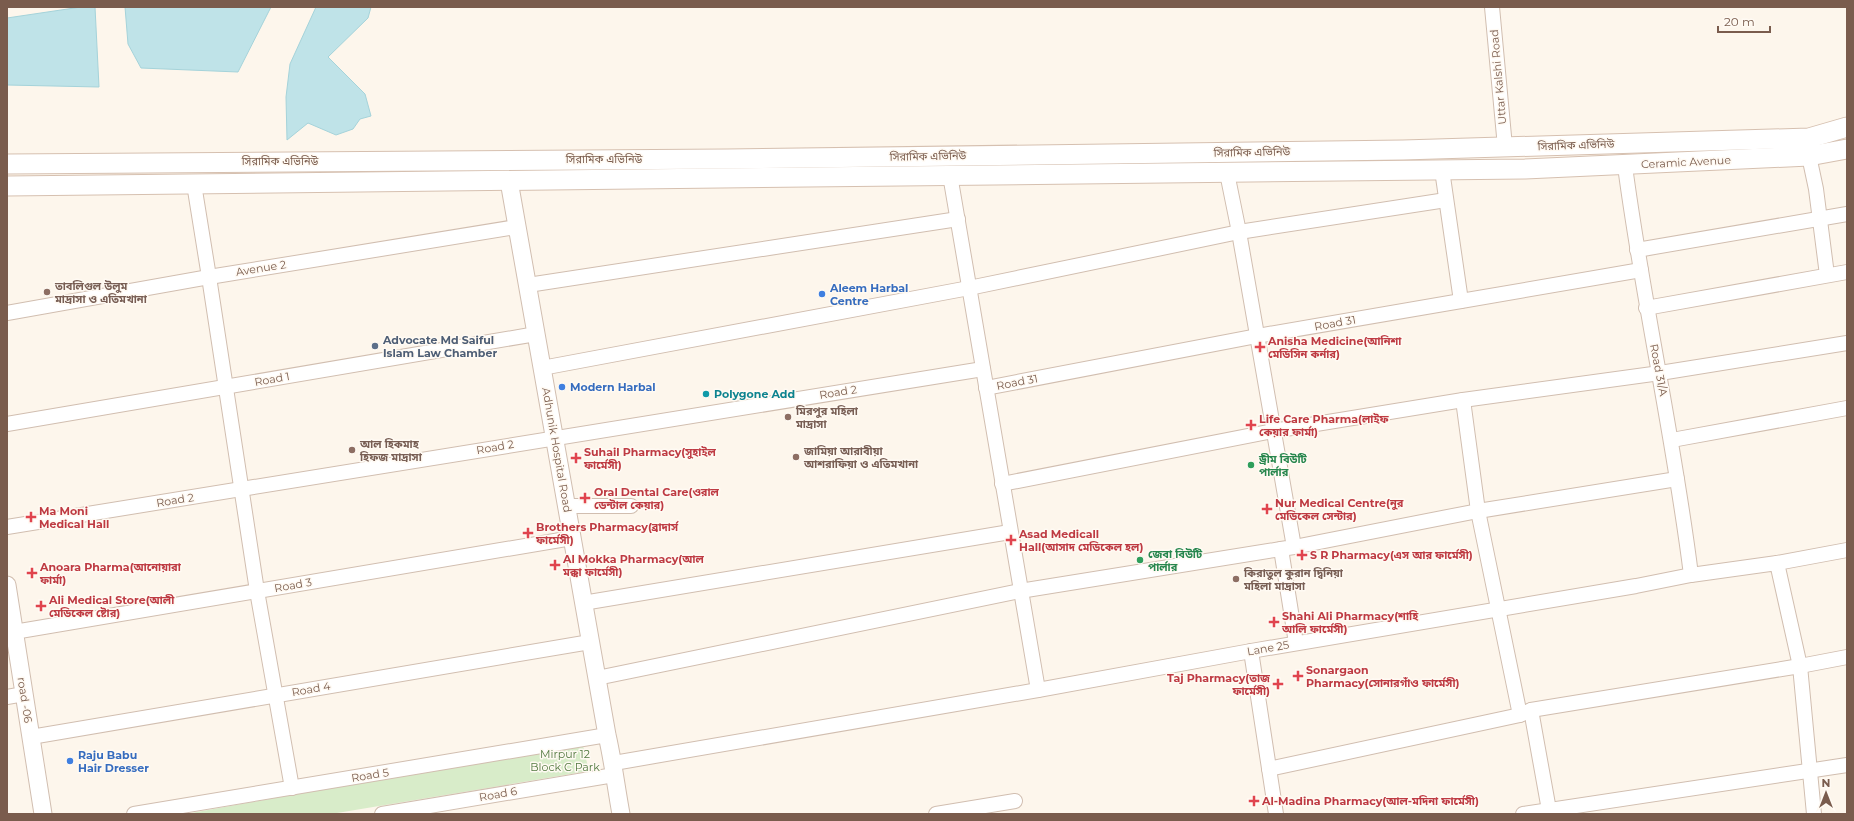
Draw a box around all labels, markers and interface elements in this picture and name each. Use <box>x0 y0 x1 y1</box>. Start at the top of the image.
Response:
scale bar <box>1718 8 1770 34</box>
text: 20 m <box>1724 14 1755 29</box>
street label: Uttar Kalshi Road <box>1487 29 1509 125</box>
street label: সিরামিক এভিনিউ <box>1536 137 1615 153</box>
street label: সিরামিক এভিনিউ <box>1213 144 1291 160</box>
street label: সিরামিক এভিনিউ <box>889 148 967 164</box>
street label: সিরামিক এভিনিউ <box>565 152 643 166</box>
street label: Ceramic Avenue <box>1641 153 1732 171</box>
street label: সিরামিক এভিনিউ <box>241 154 319 168</box>
street label: Avenue 2 <box>235 257 287 279</box>
place label: তাবলিগুল উলুম মাদ্রাসা ও এতিমখানা <box>54 279 148 306</box>
place label: Aleem Harbal Centre <box>829 281 908 308</box>
marker: তাবলিগুল উলুম মাদ্রাসা ও এতিমখানা <box>42 287 52 297</box>
marker: Aleem Harbal Centre <box>817 289 827 299</box>
street label: Road 31 <box>1313 312 1357 334</box>
place label: Advocate Md Saiful Islam Law Chamber <box>382 333 497 360</box>
place label: Anisha Medicine(আনিশা মেডিসিন কর্নার) <box>1267 334 1402 361</box>
marker: Advocate Md Saiful Islam Law Chamber <box>370 341 380 351</box>
marker: Anisha Medicine(আনিশা মেডিসিন কর্নার) <box>1255 342 1265 352</box>
street label: Road 31/A <box>1647 343 1671 397</box>
street label: Road 1 <box>253 369 291 389</box>
street label: Road 31 <box>995 371 1039 393</box>
place label: Modern Harbal <box>570 380 656 394</box>
marker: Modern Harbal <box>557 382 567 392</box>
street label: Road 2 <box>818 382 858 402</box>
street label: Adhunik Hospital Road <box>539 386 575 514</box>
place label: Polygone Add <box>714 387 795 401</box>
marker: Polygone Add <box>701 389 711 399</box>
place label: মিরপুর মহিলা মাদ্রাসা <box>795 404 859 431</box>
marker: মিরপুর মহিলা মাদ্রাসা <box>783 412 793 422</box>
place label: Life Care Pharma(লাইফ কেয়ার ফার্মা) <box>1259 412 1390 439</box>
marker: Life Care Pharma(লাইফ কেয়ার ফার্মা) <box>1246 420 1256 430</box>
place label: আল হিকমাহ হিফজ মাদ্রাসা <box>359 437 423 464</box>
street label: Road 2 <box>475 437 515 457</box>
place label: জামিয়া আরাবীয়া আশরাফিয়া ও এতিমখানা <box>803 444 919 471</box>
marker: আল হিকমাহ হিফজ মাদ্রাসা <box>347 445 357 455</box>
place label: Suhail Pharmacy(সুহাইল ফার্মেসী) <box>583 445 717 472</box>
marker: জামিয়া আরাবীয়া আশরাফিয়া ও এতিমখানা <box>791 452 801 462</box>
place label: ড্রীম বিউটি পার্লার <box>1258 452 1308 479</box>
marker: Suhail Pharmacy(সুহাইল ফার্মেসী) <box>571 453 581 463</box>
marker: ড্রীম বিউটি পার্লার <box>1246 460 1256 470</box>
place label: Oral Dental Care(ওরাল ডেন্টাল কেয়ার) <box>594 485 720 512</box>
street label: Road 2 <box>155 490 195 510</box>
marker: Oral Dental Care(ওরাল ডেন্টাল কেয়ার) <box>579 492 591 504</box>
place label: Nur Medical Centre(নুর মেডিকেল সেন্টার) <box>1275 496 1404 523</box>
place label: Ma Moni Medical Hall <box>39 504 109 531</box>
marker: Nur Medical Centre(নুর মেডিকেল সেন্টার) <box>1262 504 1272 514</box>
marker: Ma Moni Medical Hall <box>26 512 36 522</box>
place label: Brothers Pharmacy(ব্রাদার্স ফার্মেসী) <box>535 520 679 547</box>
place label: Asad Medicall Hall(আসাদ মেডিকেল হল) <box>1018 527 1143 554</box>
marker: Brothers Pharmacy(ব্রাদার্স ফার্মেসী) <box>523 528 533 538</box>
marker: Asad Medicall Hall(আসাদ মেডিকেল হল) <box>1006 535 1016 545</box>
place label: জেবা বিউটি পার্লার <box>1148 547 1203 574</box>
place label: S R Pharmacy(এস আর ফার্মেসী) <box>1310 548 1473 562</box>
marker: S R Pharmacy(এস আর ফার্মেসী) <box>1297 550 1307 560</box>
place label: Al Mokka Pharmacy(আল মক্কা ফার্মেসী) <box>562 552 705 579</box>
marker: জেবা বিউটি পার্লার <box>1135 555 1145 565</box>
place label: Anoara Pharma(আনোয়ারা ফার্মা) <box>39 560 182 587</box>
marker: Al Mokka Pharmacy(আল মক্কা ফার্মেসী) <box>550 560 560 570</box>
place label: কিরাতুল কুরান দ্বিনিয়া মহিলা মাদ্রাসা <box>1243 566 1344 593</box>
marker: Anoara Pharma(আনোয়ারা ফার্মা) <box>27 568 37 578</box>
marker: কিরাতুল কুরান দ্বিনিয়া মহিলা মাদ্রাসা <box>1231 574 1241 584</box>
street label: Road 3 <box>273 575 313 595</box>
place label: Ali Medical Store(আলী মেডিকেল ষ্টোর) <box>48 593 175 620</box>
marker: Ali Medical Store(আলী মেডিকেল ষ্টোর) <box>36 601 46 611</box>
place label: Shahi Ali Pharmacy(শাহি আলি ফার্মেসী) <box>1281 609 1419 636</box>
marker: Shahi Ali Pharmacy(শাহি আলি ফার্মেসী) <box>1269 617 1279 627</box>
street label: Lane 25 <box>1246 637 1290 659</box>
place label: Sonargaon Pharmacy(সোনারগাঁও ফার্মেসী) <box>1306 663 1460 690</box>
place label: Taj Pharmacy(তাজ ফার্মেসী) <box>1167 671 1271 698</box>
marker: Sonargaon Pharmacy(সোনারগাঁও ফার্মেসী) <box>1293 671 1303 681</box>
street label: road -06 <box>14 676 36 724</box>
street label: Road 4 <box>291 679 332 699</box>
marker: Taj Pharmacy(তাজ ফার্মেসী) <box>1273 679 1283 689</box>
park label: Mirpur 12 Block C Park <box>530 747 600 774</box>
place label: Raju Babu Hair Dresser <box>78 748 149 775</box>
marker: Raju Babu Hair Dresser <box>65 756 75 766</box>
street label: Road 5 <box>350 765 390 785</box>
north arrow <box>1806 773 1846 813</box>
text: N <box>1822 776 1830 790</box>
street label: Road 6 <box>478 784 518 804</box>
place label: Al-Madina Pharmacy(আল-মদিনা ফার্মেসী) <box>1261 794 1479 808</box>
marker: Al-Madina Pharmacy(আল-মদিনা ফার্মেসী) <box>1249 796 1259 806</box>

